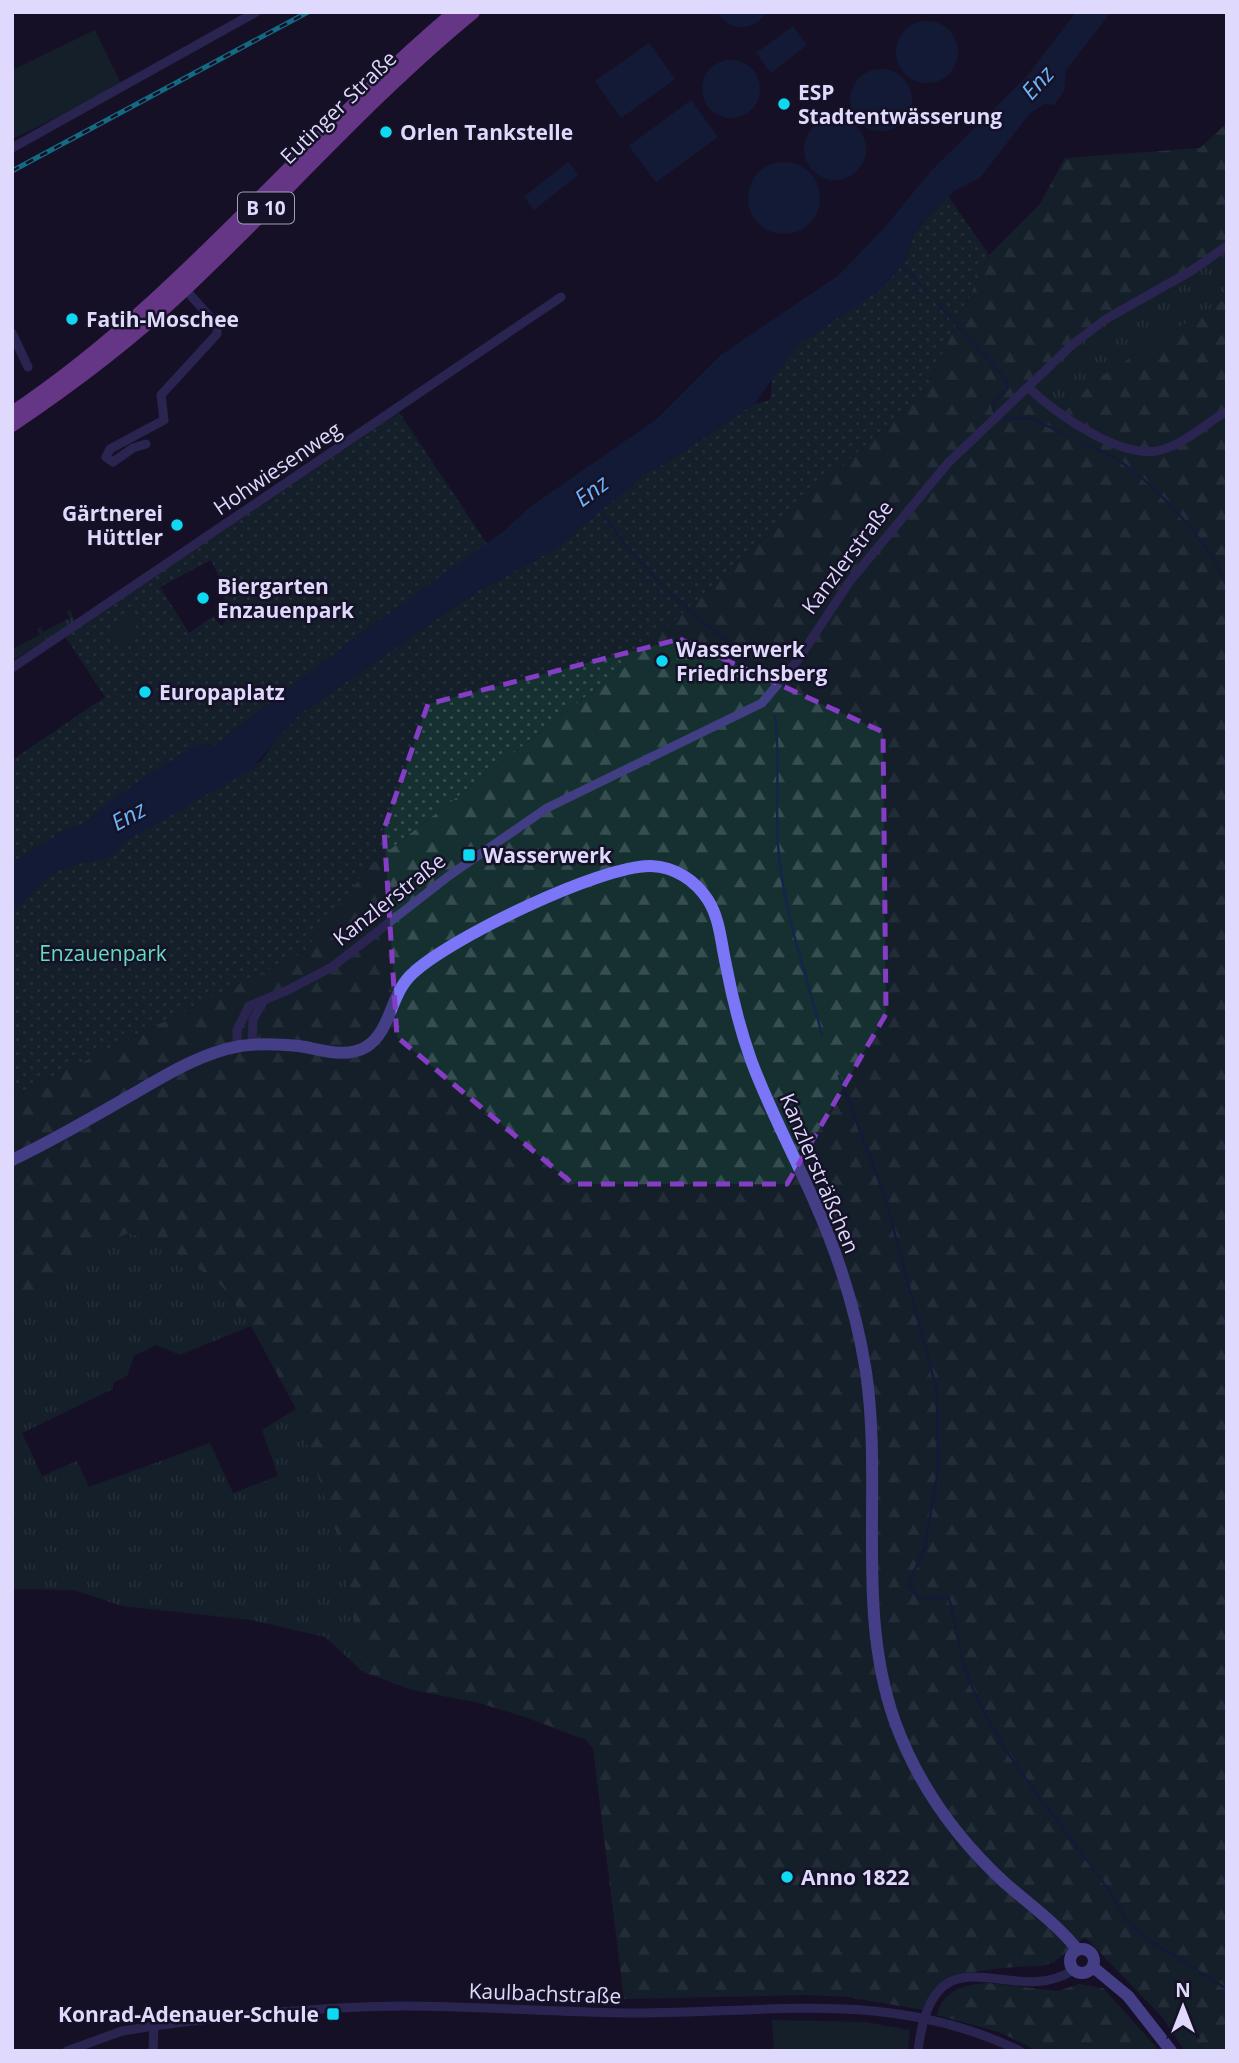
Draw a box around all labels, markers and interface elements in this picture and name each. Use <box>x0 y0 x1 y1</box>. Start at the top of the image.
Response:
street label: Eutinger Straße <box>274 44 402 170</box>
water label: Enz <box>1013 58 1061 106</box>
place label: ESP Stadtentwässerung <box>798 78 1002 130</box>
marker: ESP Stadtentwässerung <box>776 96 792 112</box>
place label: Orlen Tankstelle <box>400 118 573 146</box>
marker: Orlen Tankstelle <box>378 124 394 140</box>
road number: B 10 <box>238 192 294 224</box>
place label: Fatih-Moschee <box>86 305 239 333</box>
marker: Fatih-Moschee <box>64 311 80 327</box>
street label: Hohwiesenweg <box>208 415 346 521</box>
water label: Enz <box>567 466 615 513</box>
street label: Kanzlerstraße <box>795 494 899 620</box>
place label: Gärtnerei Hüttler <box>62 499 163 551</box>
marker: Gärtnerei Hüttler <box>169 517 185 533</box>
place label: Biergarten Enzauenpark <box>217 572 355 624</box>
marker: Biergarten Enzauenpark <box>195 590 211 606</box>
place label: Wasserwerk Friedrichsberg <box>676 635 827 687</box>
marker: Wasserwerk Friedrichsberg <box>654 653 670 669</box>
place label: Europaplatz <box>159 678 285 706</box>
marker: Europaplatz <box>137 684 153 700</box>
water label: Enz <box>105 792 152 838</box>
place label: Wasserwerk <box>483 841 613 869</box>
street label: Kanzlerstraße <box>327 846 451 952</box>
marker: Wasserwerk <box>461 847 477 863</box>
park label: Enzauenpark <box>39 939 167 967</box>
street label: Kanzlersträßchen <box>774 1089 866 1257</box>
place label: Anno 1822 <box>801 1863 910 1891</box>
marker: Anno 1822 <box>779 1869 795 1885</box>
north arrow <box>1148 1972 1218 2042</box>
street label: Kaulbachstraße <box>468 1976 622 2010</box>
text: N <box>1175 1977 1191 2003</box>
place label: Konrad-Adenauer-Schule <box>58 2000 319 2028</box>
marker: Konrad-Adenauer-Schule <box>325 2006 341 2022</box>

